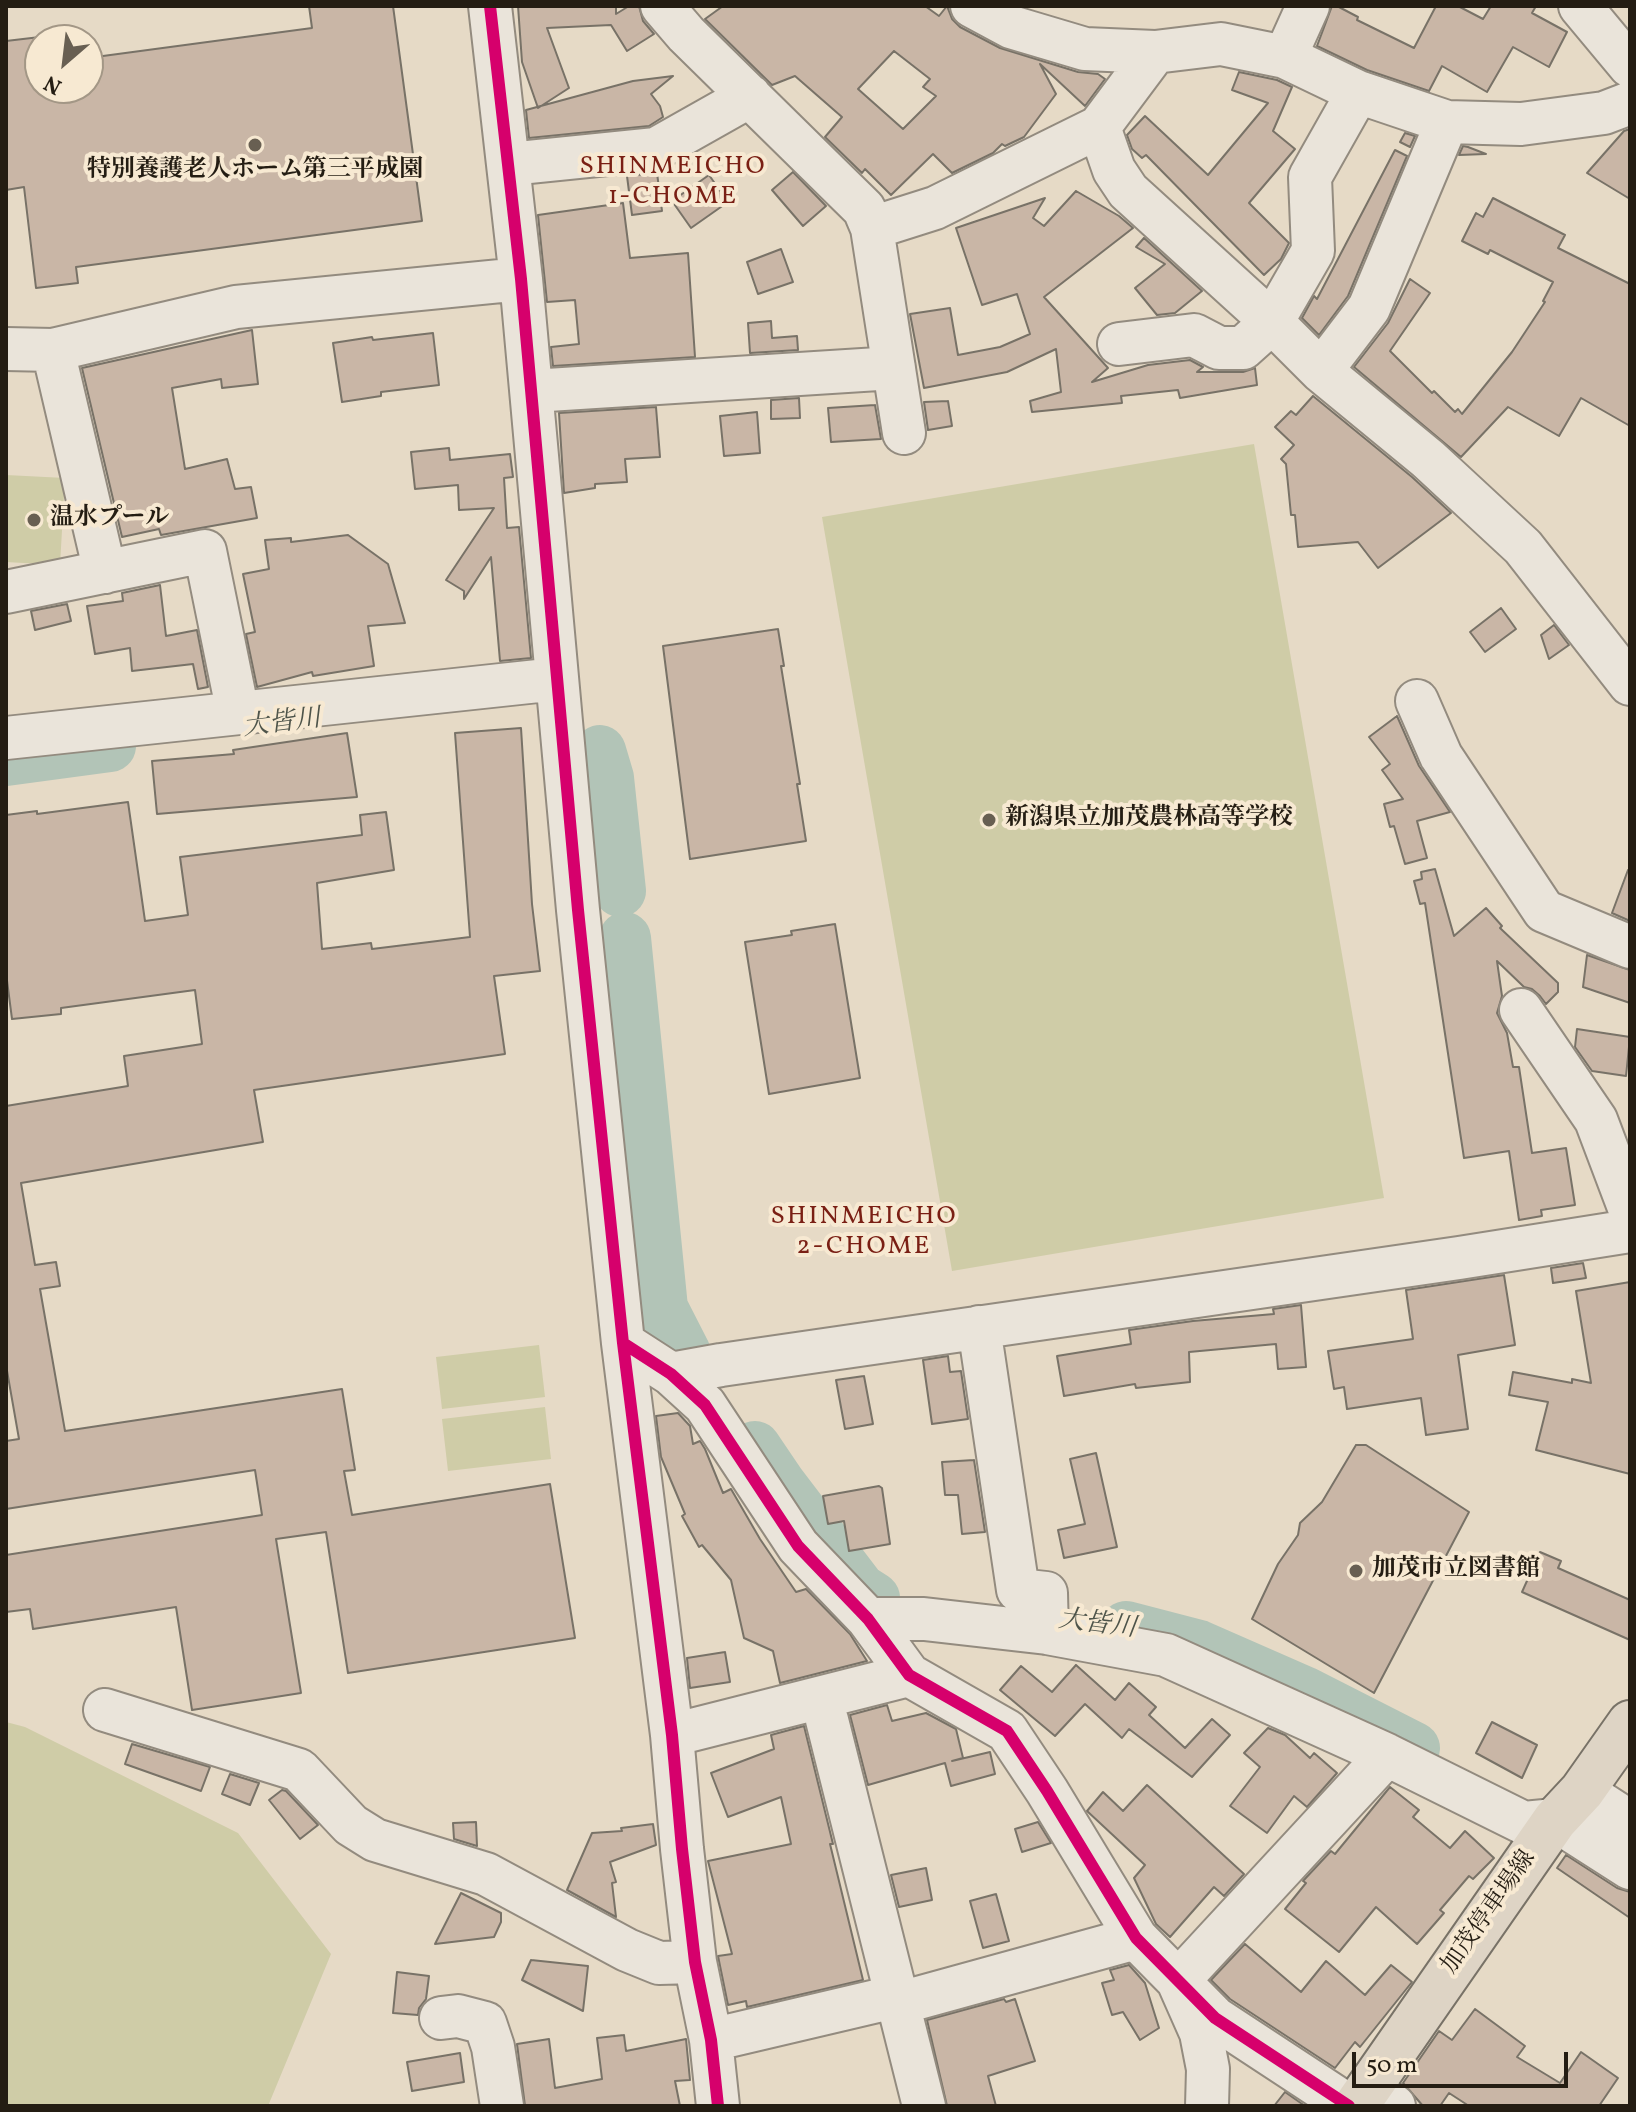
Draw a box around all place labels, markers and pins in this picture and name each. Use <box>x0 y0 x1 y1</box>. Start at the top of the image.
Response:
marker: 特別養護老人ホーム第三平成園 <box>246 136 264 154</box>
place label: 特別養護老人ホーム第三平成園 <box>87 158 423 186</box>
place label: 温水プール <box>50 506 169 534</box>
marker: 温水プール <box>25 511 43 529</box>
place label: 新潟県立加茂農林高等学校 <box>1005 806 1293 834</box>
marker: 新潟県立加茂農林高等学校 <box>980 811 998 829</box>
place label: 加茂市立図書館 <box>1372 1557 1540 1585</box>
marker: 加茂市立図書館 <box>1347 1562 1365 1580</box>

